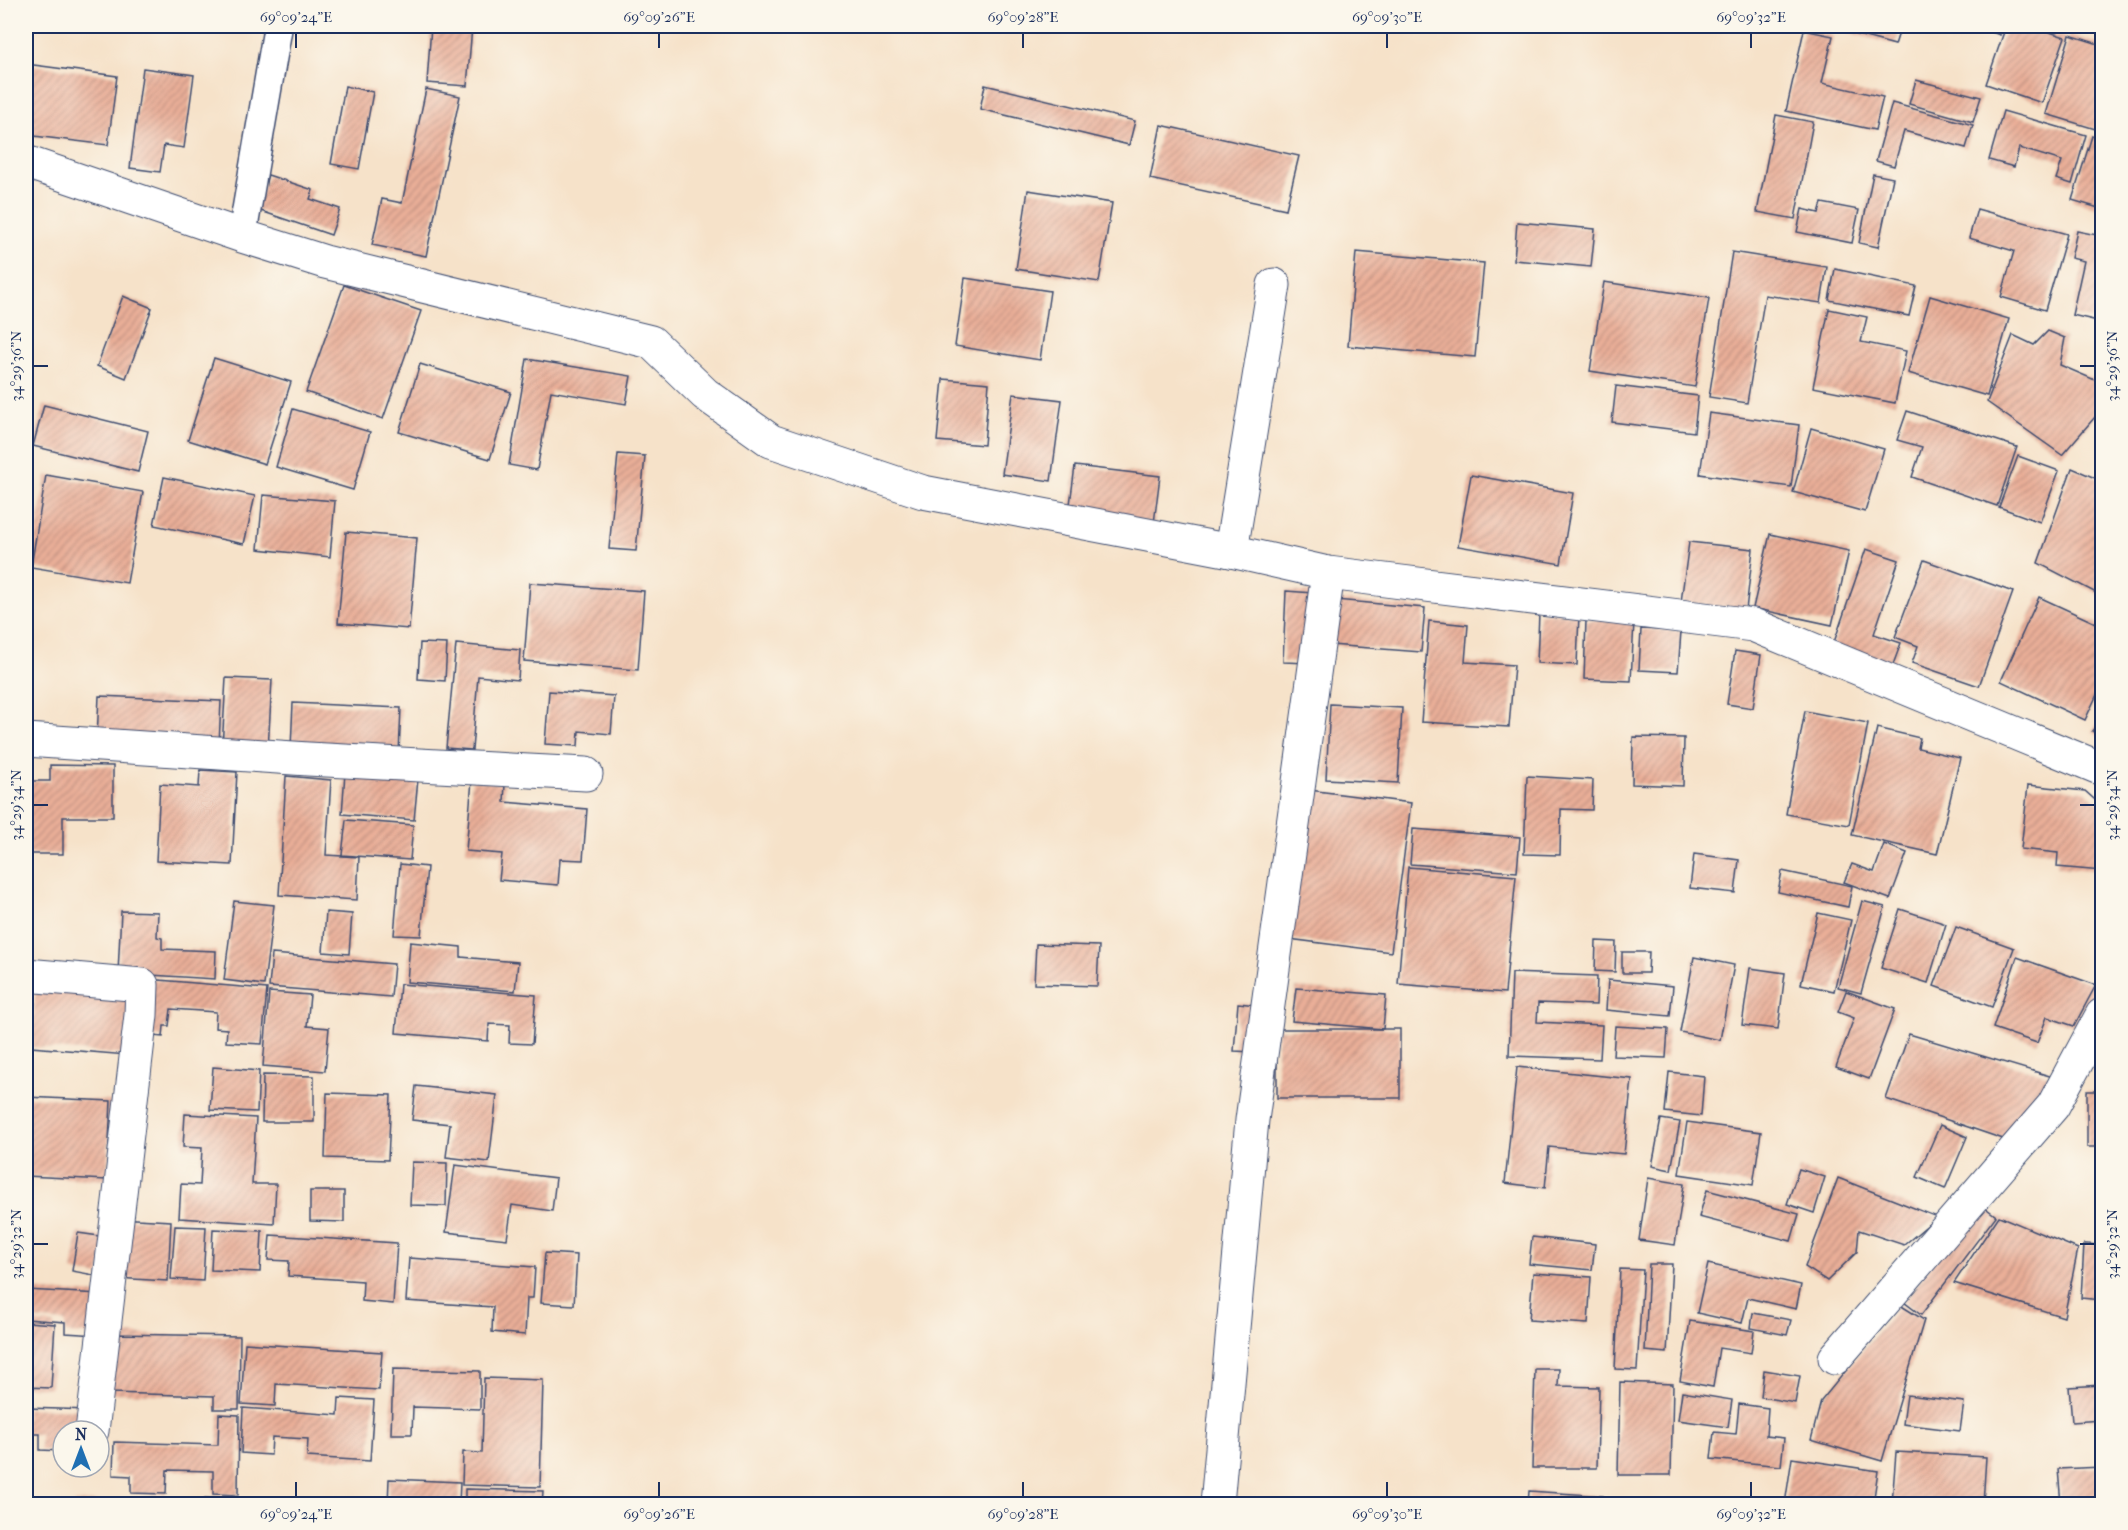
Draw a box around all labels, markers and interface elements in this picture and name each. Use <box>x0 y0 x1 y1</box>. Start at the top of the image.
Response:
text: 69°09'24"E <box>260 8 332 26</box>
text: 69°09'26"E <box>623 8 695 26</box>
text: 69°09'28"E <box>987 8 1059 26</box>
text: 69°09'30"E <box>1352 8 1422 26</box>
text: 69°09'32"E <box>1716 8 1786 26</box>
text: 34°29'36"N <box>7 330 25 401</box>
text: 34°29'36"N <box>2103 330 2121 401</box>
text: 34°29'34"N <box>7 769 25 841</box>
text: 34°29'34"N <box>2103 769 2121 841</box>
text: 34°29'32"N <box>7 1208 25 1279</box>
text: 34°29'32"N <box>2103 1208 2121 1279</box>
north arrow <box>51 1419 111 1479</box>
text: N <box>75 1425 88 1444</box>
text: 69°09'24"E <box>260 1505 332 1523</box>
text: 69°09'26"E <box>623 1505 695 1523</box>
text: 69°09'28"E <box>987 1505 1059 1523</box>
text: 69°09'30"E <box>1352 1505 1422 1523</box>
text: 69°09'32"E <box>1716 1505 1786 1523</box>

